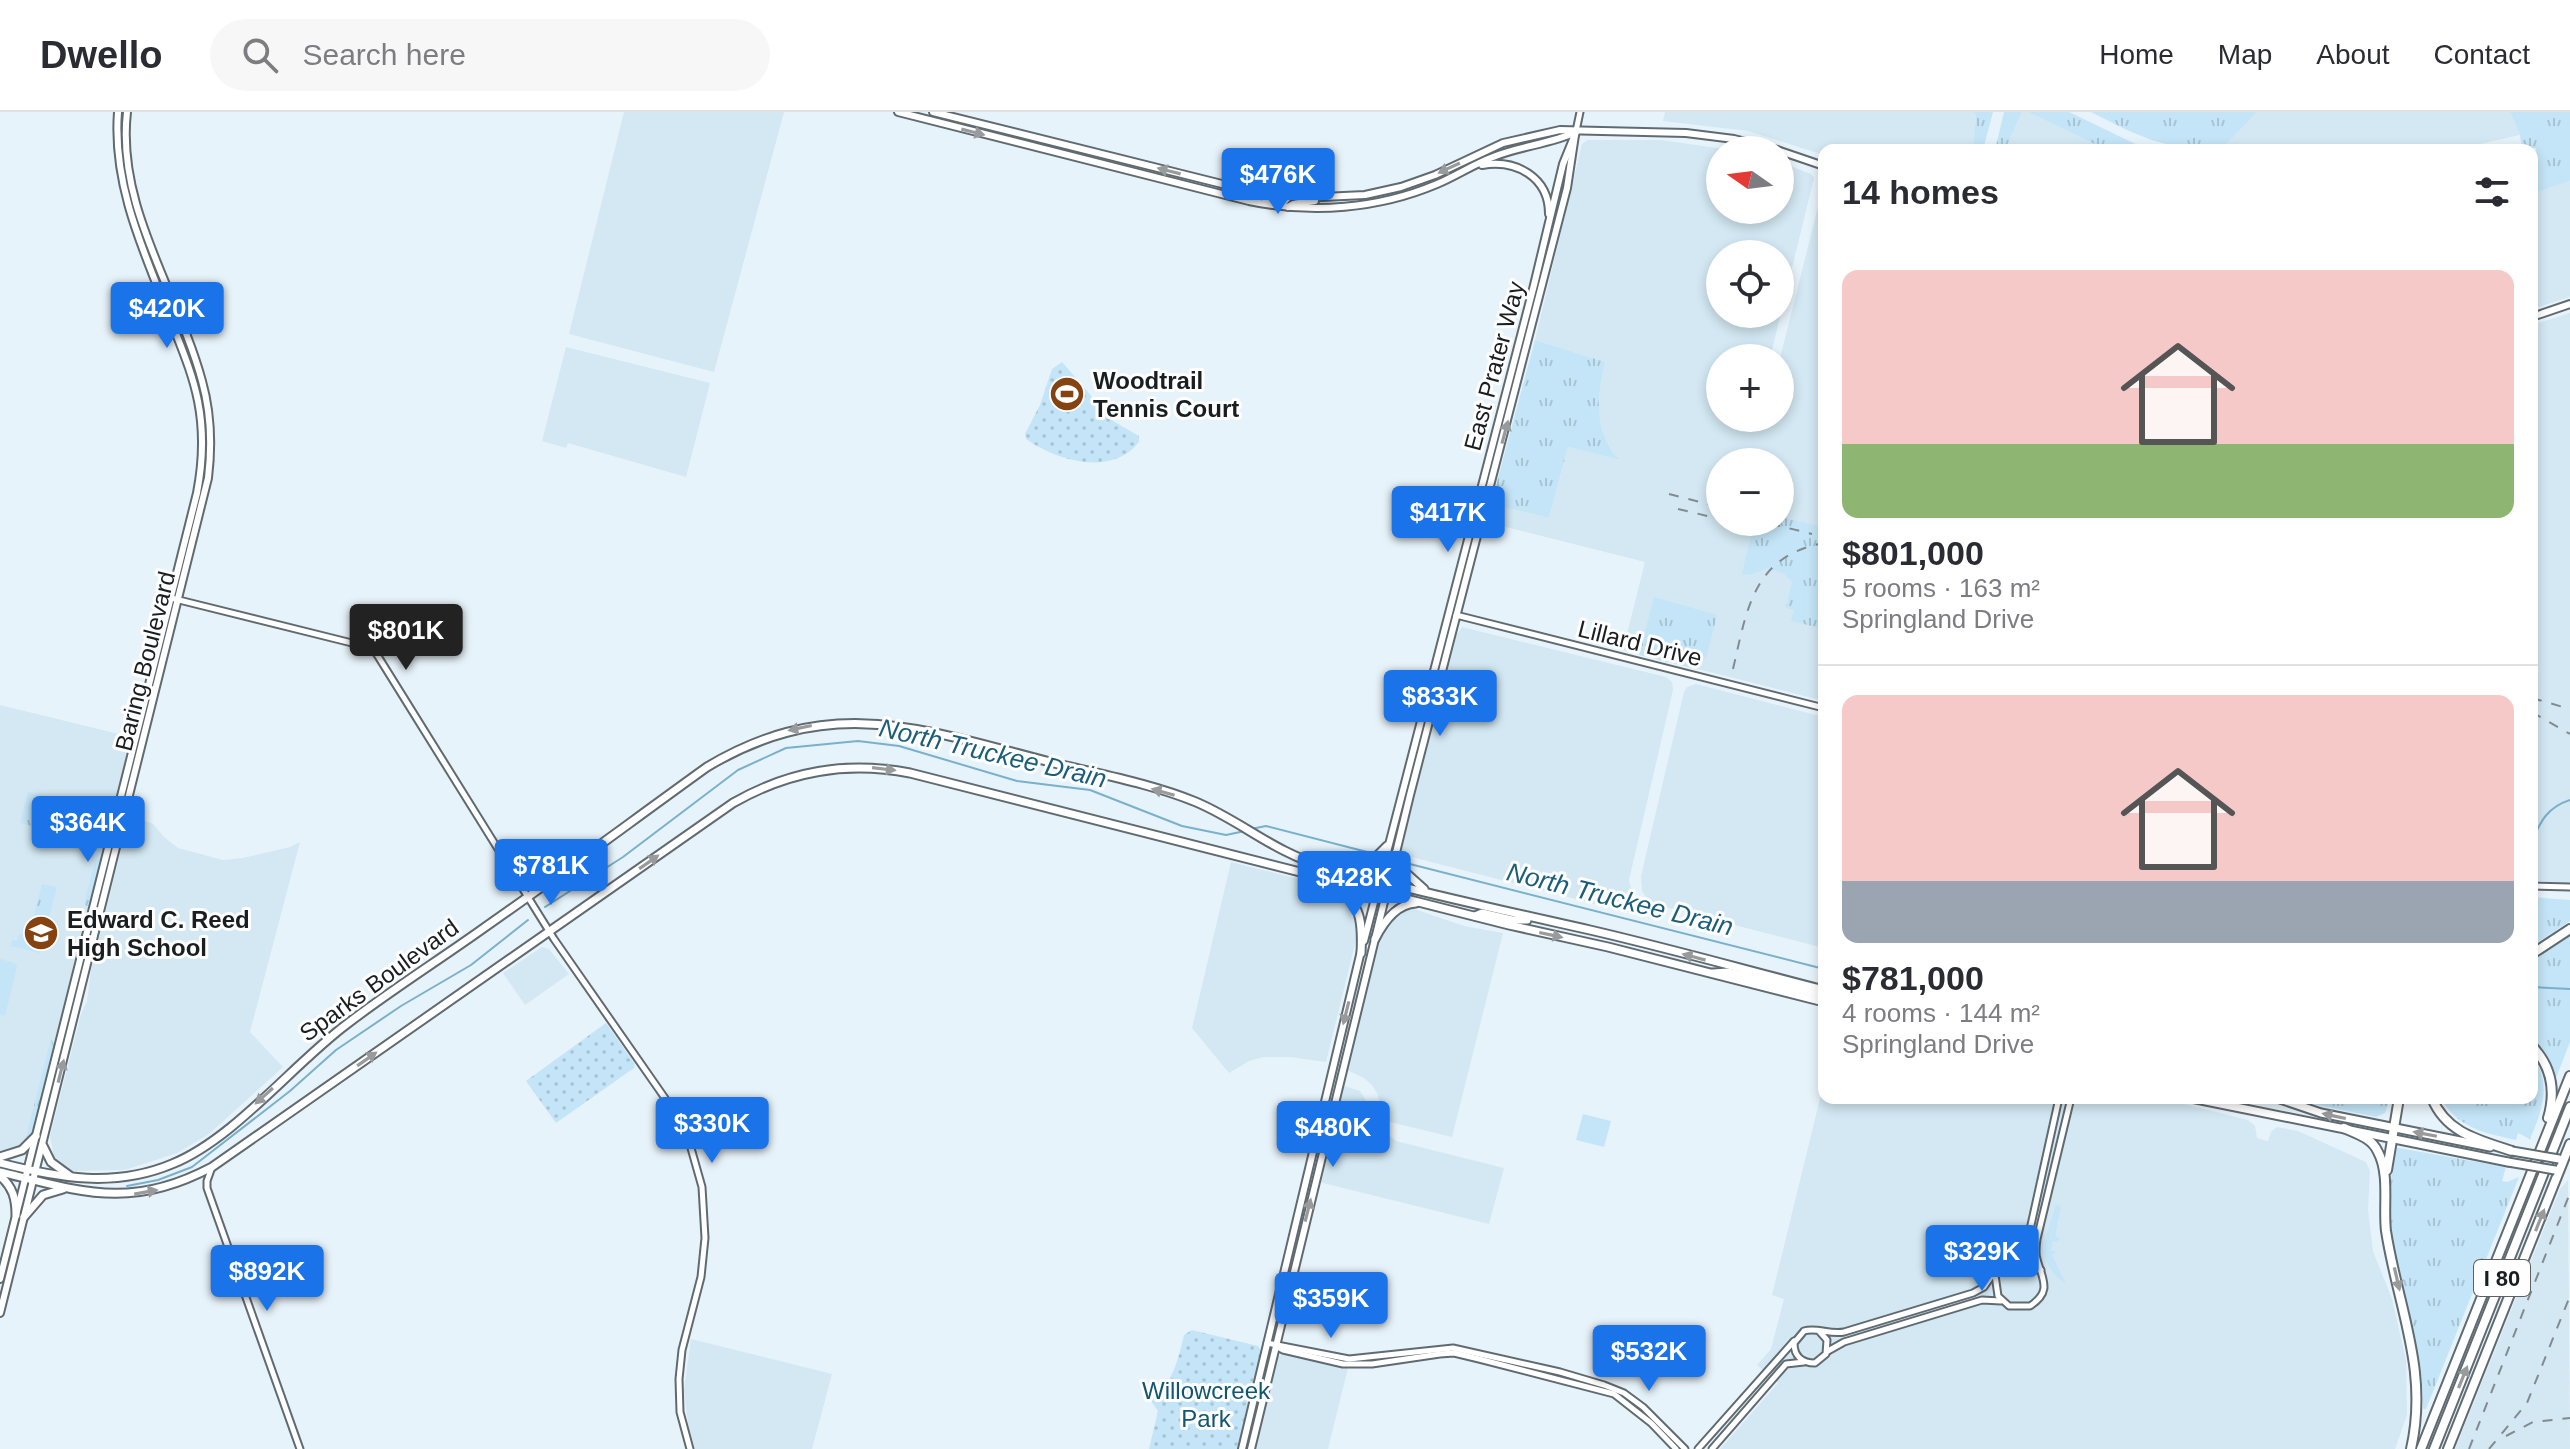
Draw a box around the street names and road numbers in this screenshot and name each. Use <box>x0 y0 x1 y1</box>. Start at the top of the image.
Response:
street label: East Prater Way <box>1458 279 1530 453</box>
street label: Baring Boulevard <box>110 568 180 754</box>
street label: Lillard Drive <box>1575 615 1705 671</box>
street label: Sparks Boulevard <box>294 913 464 1047</box>
road number: I 80 <box>2474 1260 2530 1296</box>

